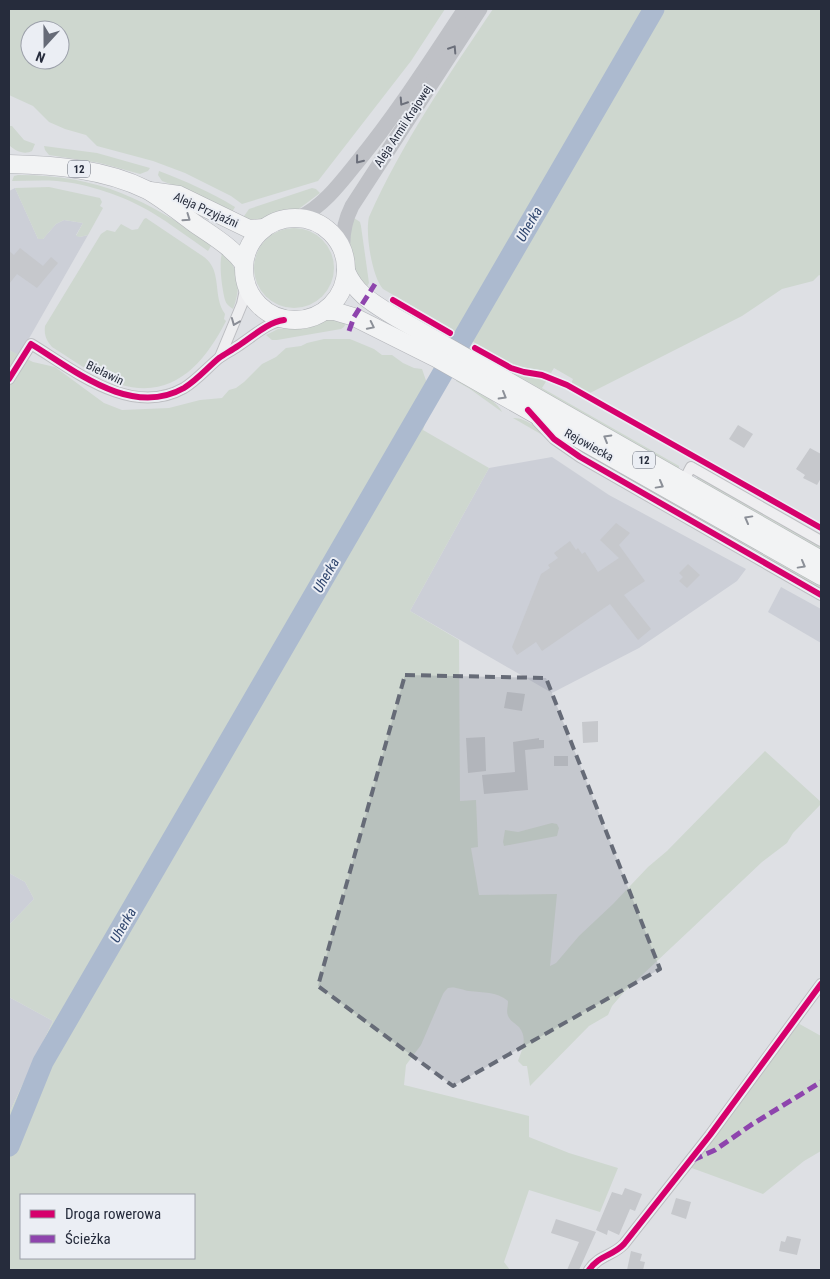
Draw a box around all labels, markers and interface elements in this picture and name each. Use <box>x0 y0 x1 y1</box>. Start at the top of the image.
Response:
north arrow <box>20 20 70 70</box>
one-way arrow <box>447 45 457 54</box>
text: N <box>33 48 47 66</box>
street label: Aleja Armii Krajowej <box>371 82 435 170</box>
one-way arrow <box>399 97 409 106</box>
one-way arrow <box>356 154 365 163</box>
road number: 12 <box>68 160 90 178</box>
street label: Aleja Przyjaźni <box>171 190 241 230</box>
water label: Uherka <box>513 204 545 244</box>
one-way arrow <box>181 212 191 221</box>
one-way arrow <box>230 317 241 326</box>
one-way arrow <box>366 319 375 330</box>
street label: Bieławin <box>84 358 126 388</box>
one-way arrow <box>498 390 507 400</box>
street label: Rejowiecka <box>562 426 616 464</box>
one-way arrow <box>603 435 612 445</box>
road number: 12 <box>633 452 655 468</box>
one-way arrow <box>655 479 664 489</box>
one-way arrow <box>745 515 754 525</box>
water label: Uherka <box>310 555 342 595</box>
one-way arrow <box>796 559 805 569</box>
water label: Uherka <box>107 905 139 945</box>
legend <box>20 1194 195 1259</box>
text: Droga rowerowa <box>65 1205 161 1223</box>
text: Ścieżka <box>65 1230 111 1248</box>

